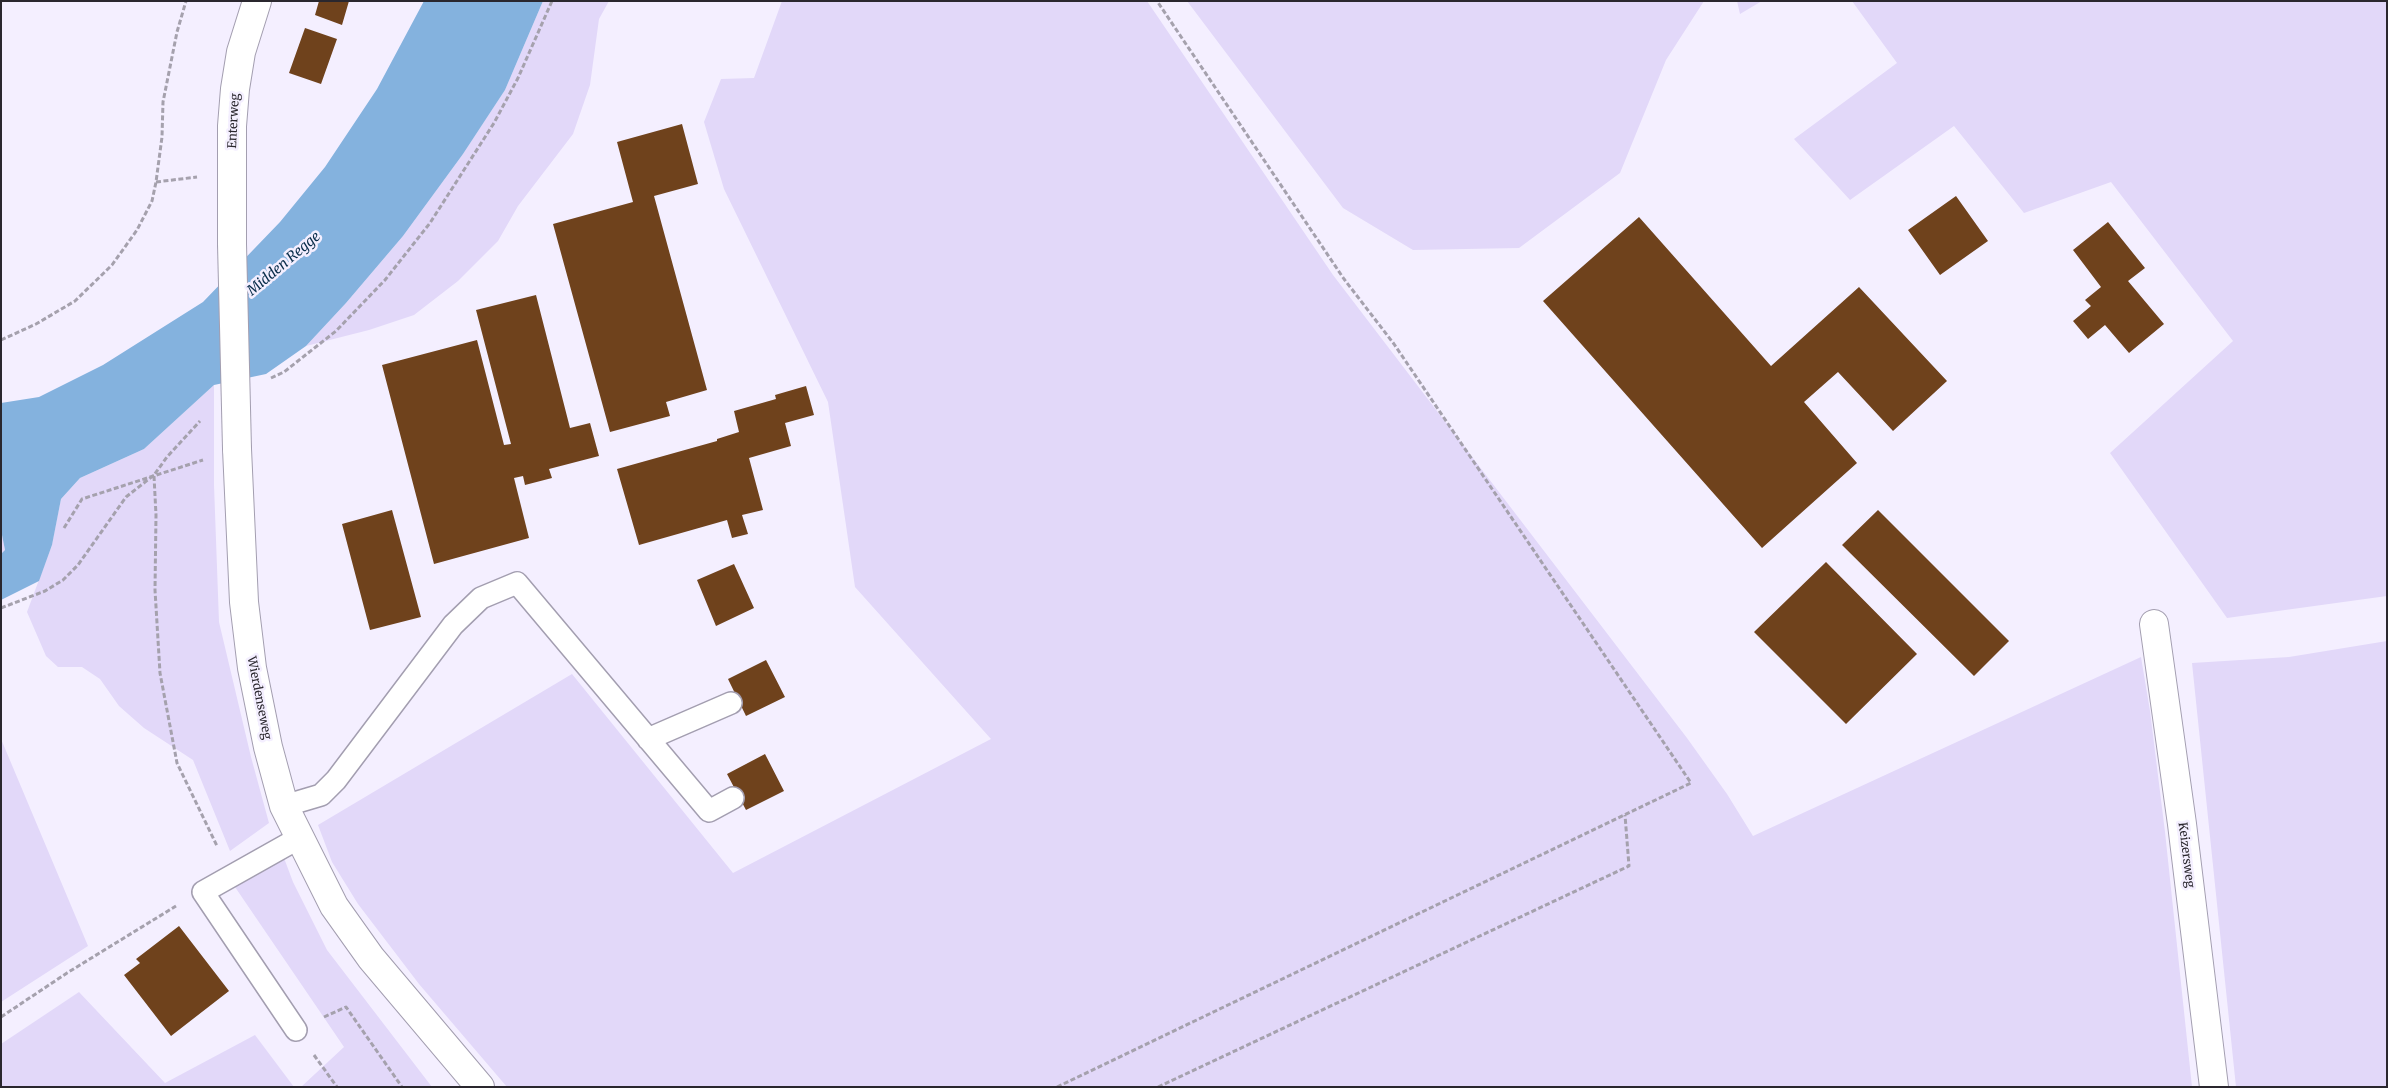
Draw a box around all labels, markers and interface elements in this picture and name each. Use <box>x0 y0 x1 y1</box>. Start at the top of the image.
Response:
street label: Enterweg <box>225 93 243 149</box>
water label: Midden Regge <box>244 229 324 299</box>
street label: Wierdenseweg <box>244 655 274 741</box>
street label: Keizersweg <box>2175 821 2197 889</box>

